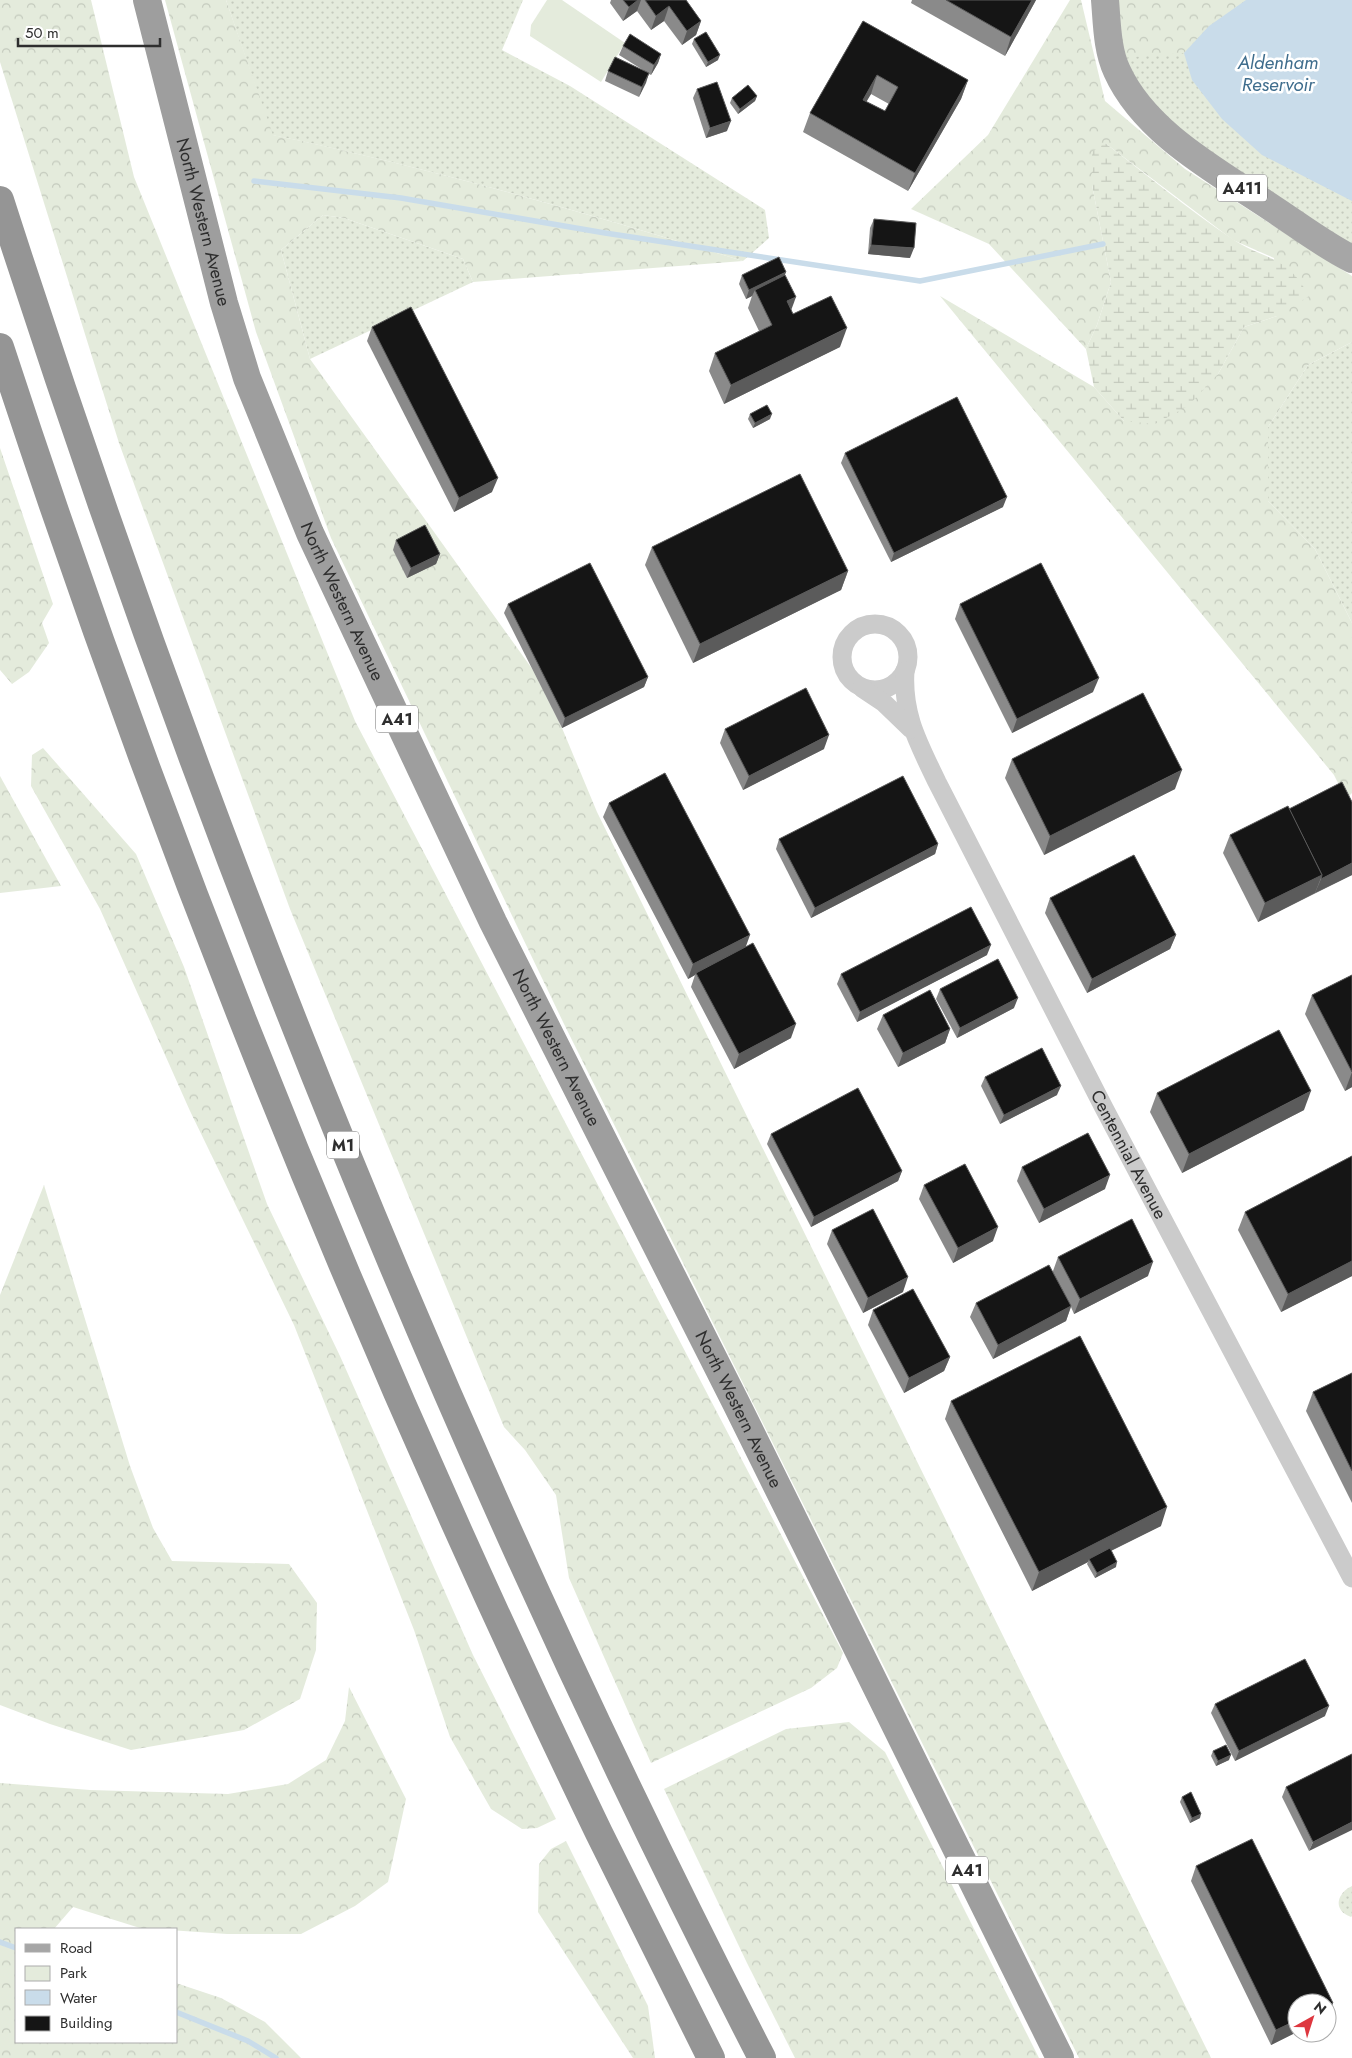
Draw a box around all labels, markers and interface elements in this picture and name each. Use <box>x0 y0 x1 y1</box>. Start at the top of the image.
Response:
scale bar <box>18 15 160 47</box>
text: 50 m <box>25 22 59 44</box>
water label: Aldenham Reservoir <box>1237 49 1318 98</box>
street label: North Western Avenue <box>170 135 237 309</box>
road number: A411 <box>1217 174 1267 202</box>
street label: North Western Avenue <box>294 518 391 685</box>
road number: A41 <box>376 706 418 732</box>
street label: North Western Avenue <box>506 965 607 1131</box>
street label: Centennial Avenue <box>1084 1085 1173 1224</box>
road number: M1 <box>327 1132 359 1158</box>
street label: North Western Avenue <box>688 1326 789 1492</box>
road number: A41 <box>946 1856 988 1884</box>
legend <box>15 1928 178 2043</box>
text: Road <box>60 1937 92 1959</box>
text: Park <box>60 1962 87 1984</box>
text: Water <box>60 1987 98 2009</box>
north arrow <box>1287 1993 1337 2043</box>
text: N <box>1310 1997 1331 2019</box>
text: Building <box>60 2012 112 2034</box>

